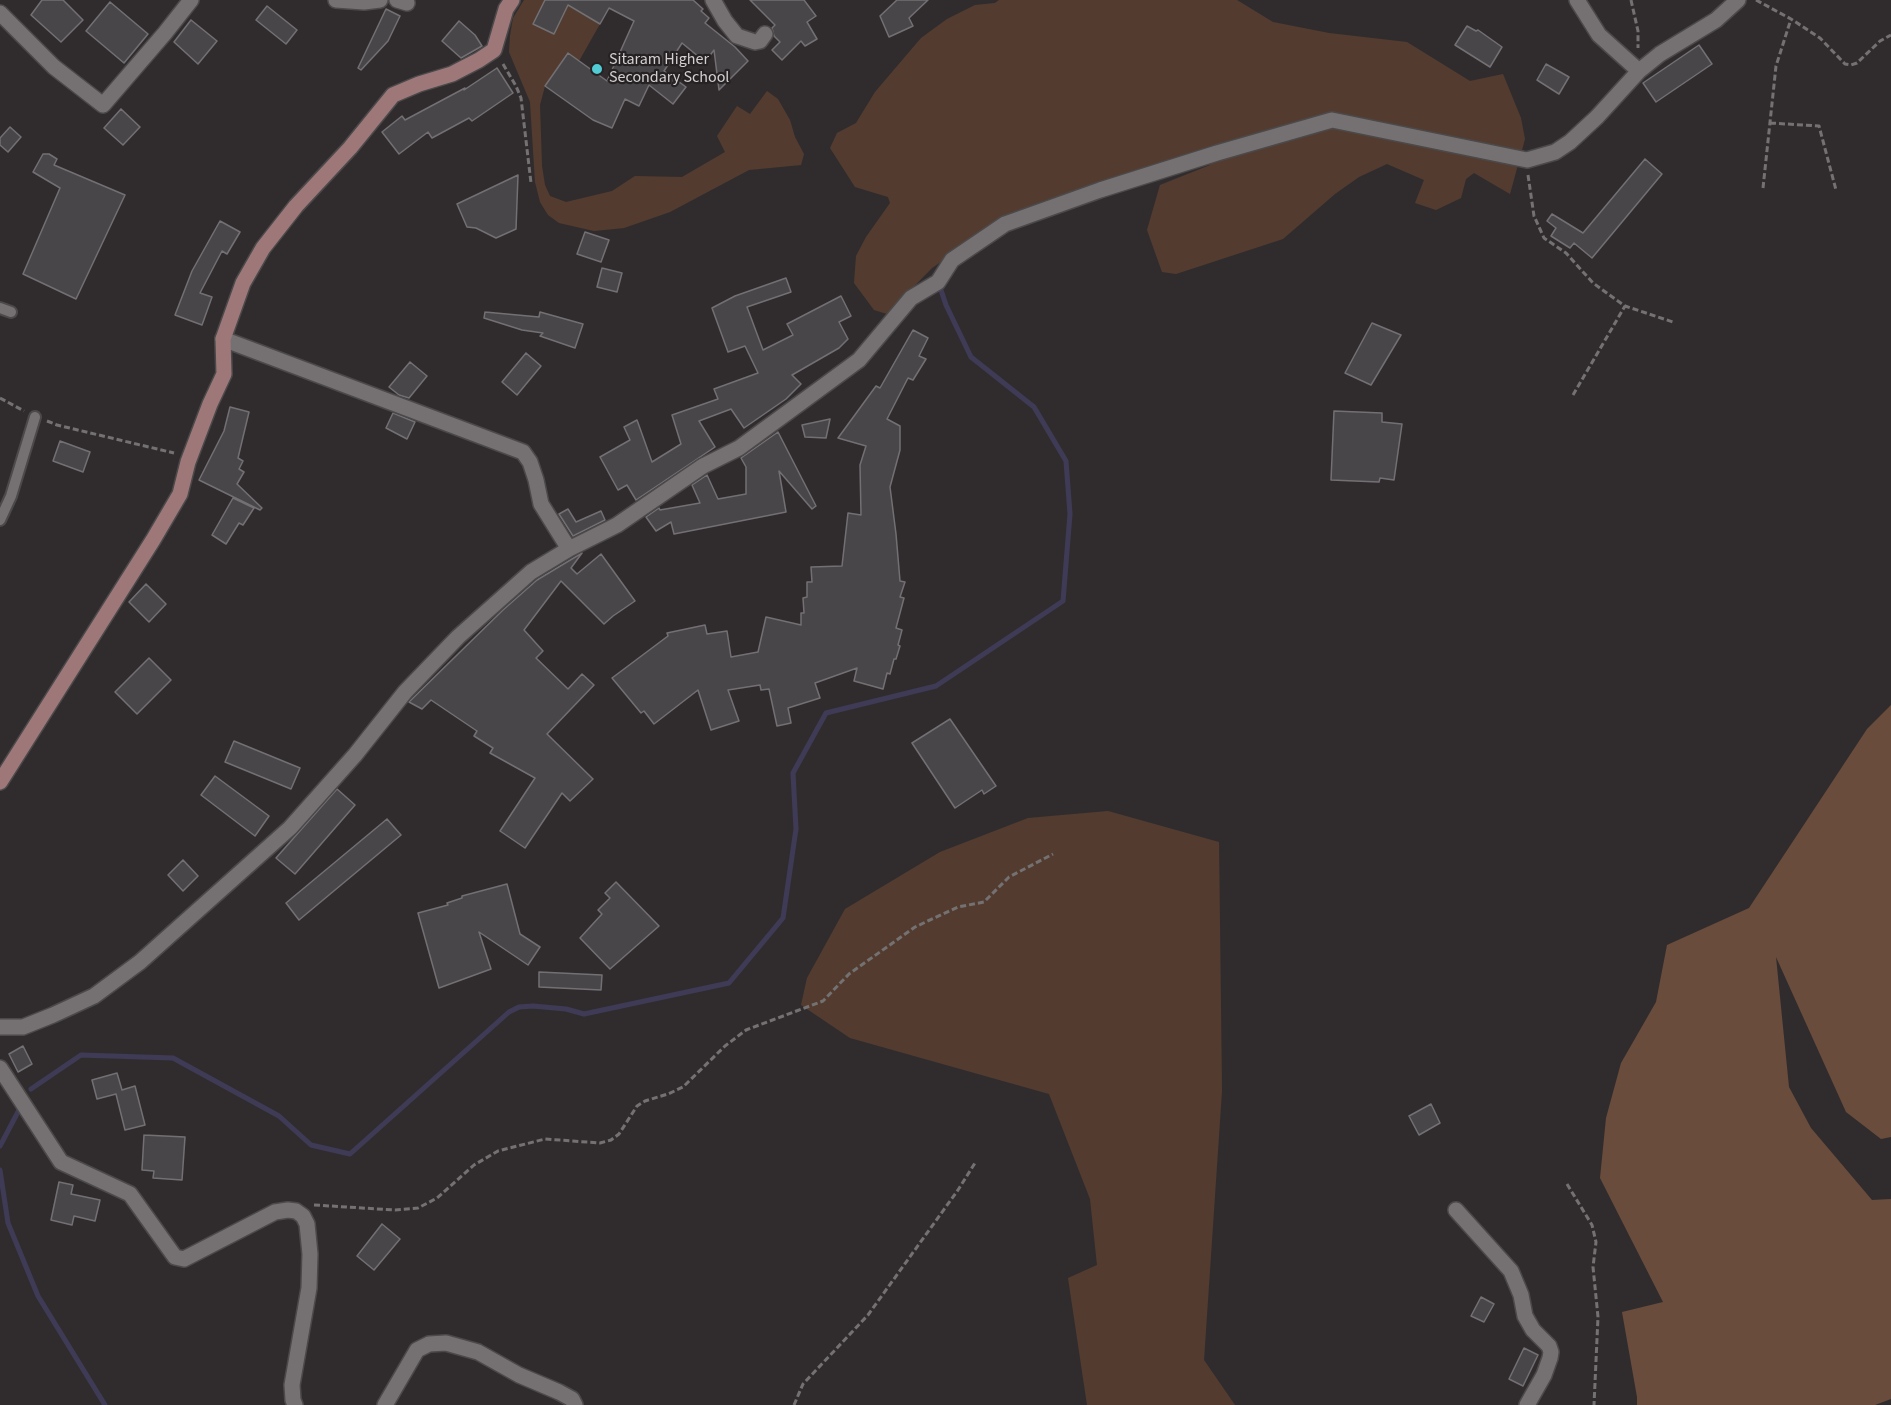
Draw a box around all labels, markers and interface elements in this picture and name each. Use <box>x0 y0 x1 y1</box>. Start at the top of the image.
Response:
place label: Sitaram Higher Secondary School <box>609 50 729 88</box>
marker: Sitaram Higher Secondary School <box>590 62 604 76</box>

